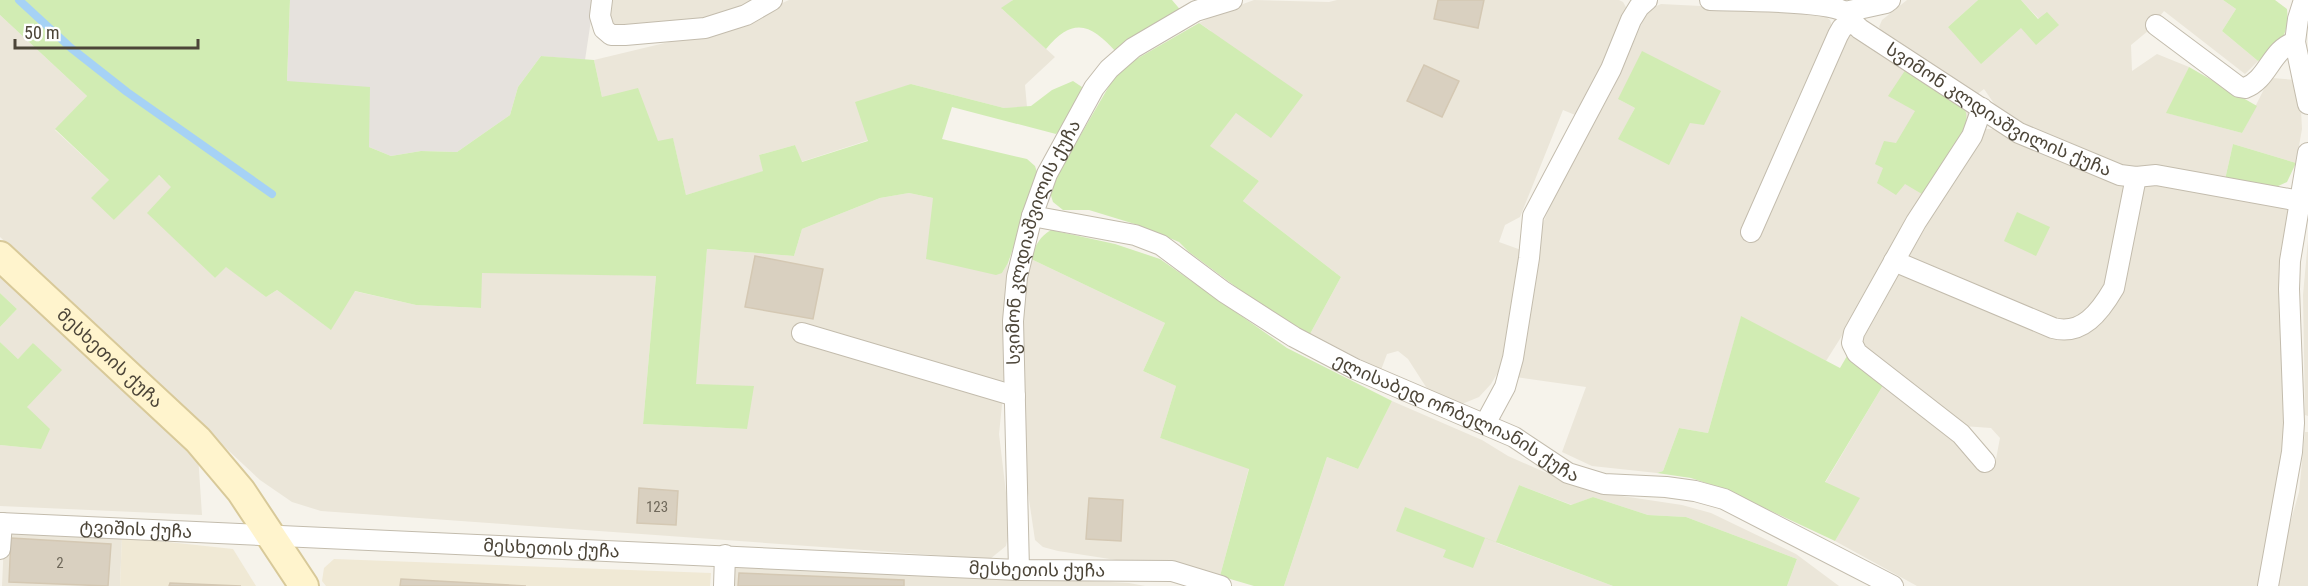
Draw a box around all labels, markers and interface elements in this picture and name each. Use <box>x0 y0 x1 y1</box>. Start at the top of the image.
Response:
scale bar <box>15 12 198 50</box>
text: 50 m <box>24 22 59 43</box>
street label: სვიმონ კლდიაშვილის ქუჩა <box>1882 38 2115 180</box>
street label: სვიმონ კლდიაშვილის ქუჩა <box>1002 116 1085 365</box>
street label: მესხეთის ქუჩა <box>53 304 167 412</box>
street label: ელისაბედ ორბელიანის ქუჩა <box>1330 349 1581 486</box>
house number: 123 <box>646 498 668 516</box>
street label: ტვიშის ქუჩა <box>79 516 193 542</box>
street label: მესხეთის ქუჩა <box>483 534 620 562</box>
house number: 2 <box>56 554 64 572</box>
street label: მესხეთის ქუჩა <box>968 557 1105 581</box>

